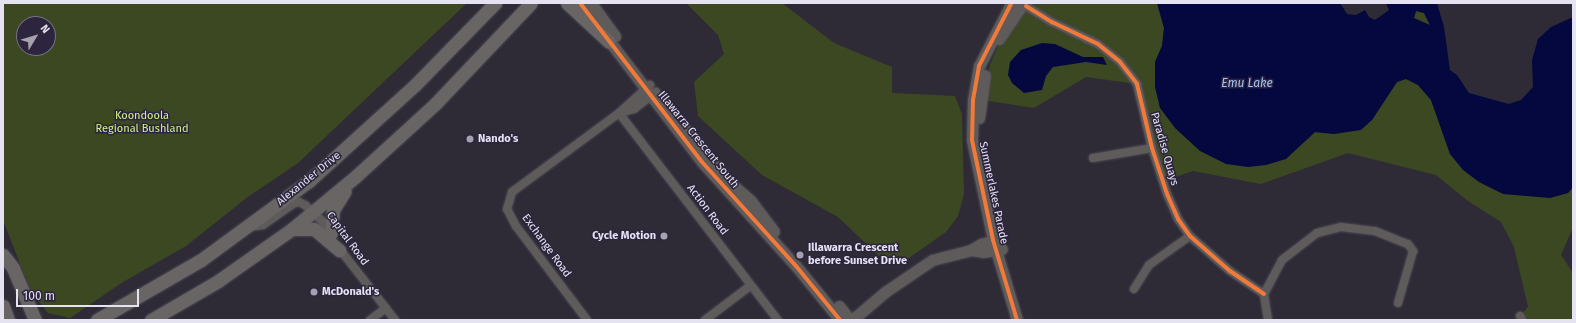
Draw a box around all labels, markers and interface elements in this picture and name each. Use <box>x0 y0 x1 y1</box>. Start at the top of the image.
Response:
north arrow <box>16 16 56 56</box>
text: N <box>38 22 52 36</box>
water label: Emu Lake <box>1221 77 1273 91</box>
street label: Illawarra Crescent South <box>655 89 741 191</box>
park label: Koondoola Regional Bushland <box>95 110 189 136</box>
street label: Paradise Quays <box>1147 111 1181 187</box>
place label: Nando's <box>478 132 518 146</box>
marker: Nando's <box>465 134 475 144</box>
street label: Summerlakes Parade <box>976 141 1010 245</box>
street label: Alexander Drive <box>274 149 344 209</box>
street label: Action Road <box>684 182 730 238</box>
street label: Capital Road <box>323 210 371 268</box>
street label: Exchange Road <box>519 212 573 280</box>
place label: Cycle Motion <box>592 229 656 243</box>
marker: Cycle Motion <box>659 231 669 241</box>
place label: Illawarra Crescent before Sunset Drive <box>808 242 907 268</box>
marker: Illawarra Crescent before Sunset Drive <box>795 250 805 260</box>
scale bar <box>18 281 141 307</box>
place label: McDonald's <box>322 285 379 299</box>
marker: McDonald's <box>309 287 319 297</box>
text: 100 m <box>23 289 55 303</box>

